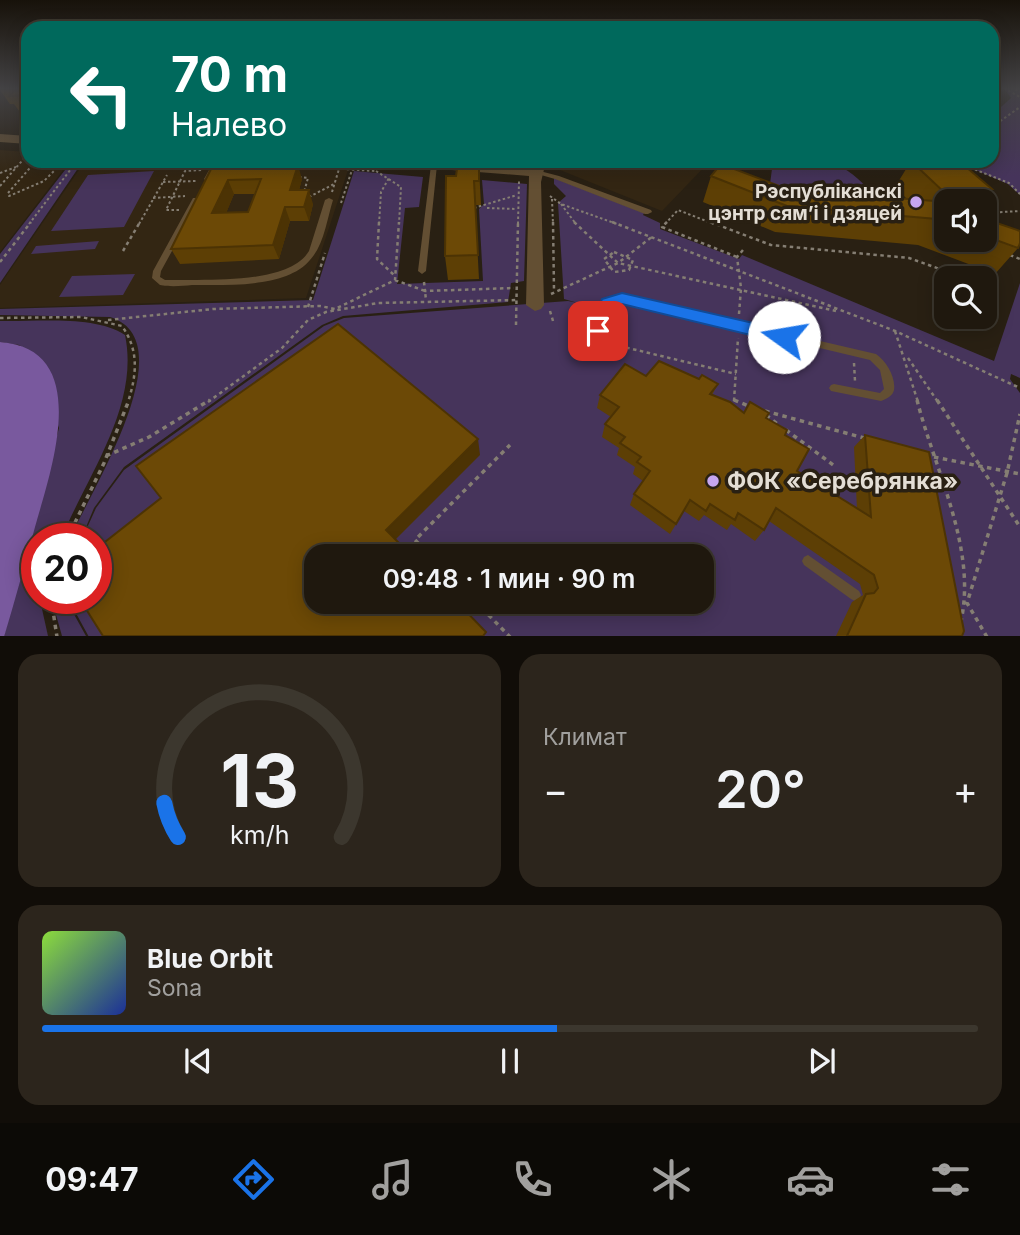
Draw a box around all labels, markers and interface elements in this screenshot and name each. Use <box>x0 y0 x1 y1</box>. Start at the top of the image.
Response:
text: 70 m <box>171 45 288 104</box>
icon: left <box>56 49 147 140</box>
text: Налево <box>171 105 287 144</box>
place label: Рэспубліканскі цэнтр сямʼі і дзяцей <box>708 180 902 225</box>
map controls <box>934 189 997 329</box>
button: sound <box>934 189 997 252</box>
marker: Рэспубліканскі цэнтр сямʼі і дзяцей <box>908 194 924 210</box>
button: search <box>934 266 997 329</box>
position arrow <box>747 300 821 374</box>
pin <box>568 301 628 361</box>
icon: arrive <box>579 312 617 350</box>
place label: ФОК «Серебрянка» <box>727 467 958 495</box>
marker: ФОК «Серебрянка» <box>705 473 721 489</box>
speed limit sign: 20 <box>21 523 112 614</box>
text: 09:48 · 1 мин · 90 m <box>383 563 635 594</box>
text: Климат <box>543 723 627 751</box>
text: 13 <box>220 736 299 825</box>
text: 20° <box>715 758 806 821</box>
text: − <box>543 767 568 813</box>
text: + <box>953 767 978 813</box>
text: km/h <box>230 819 289 849</box>
text: Blue Orbit <box>147 943 273 974</box>
text: Sona <box>147 974 202 1002</box>
icon: previous <box>179 1042 217 1080</box>
icon: pause <box>491 1042 529 1080</box>
icon: next <box>803 1042 841 1080</box>
icon: directions <box>229 1155 278 1204</box>
icon: music <box>368 1155 417 1204</box>
icon: phone <box>508 1155 557 1204</box>
icon: climate <box>647 1155 696 1204</box>
icon: car <box>786 1155 835 1204</box>
icon: filters <box>926 1155 975 1204</box>
text: 09:47 <box>45 1160 138 1199</box>

